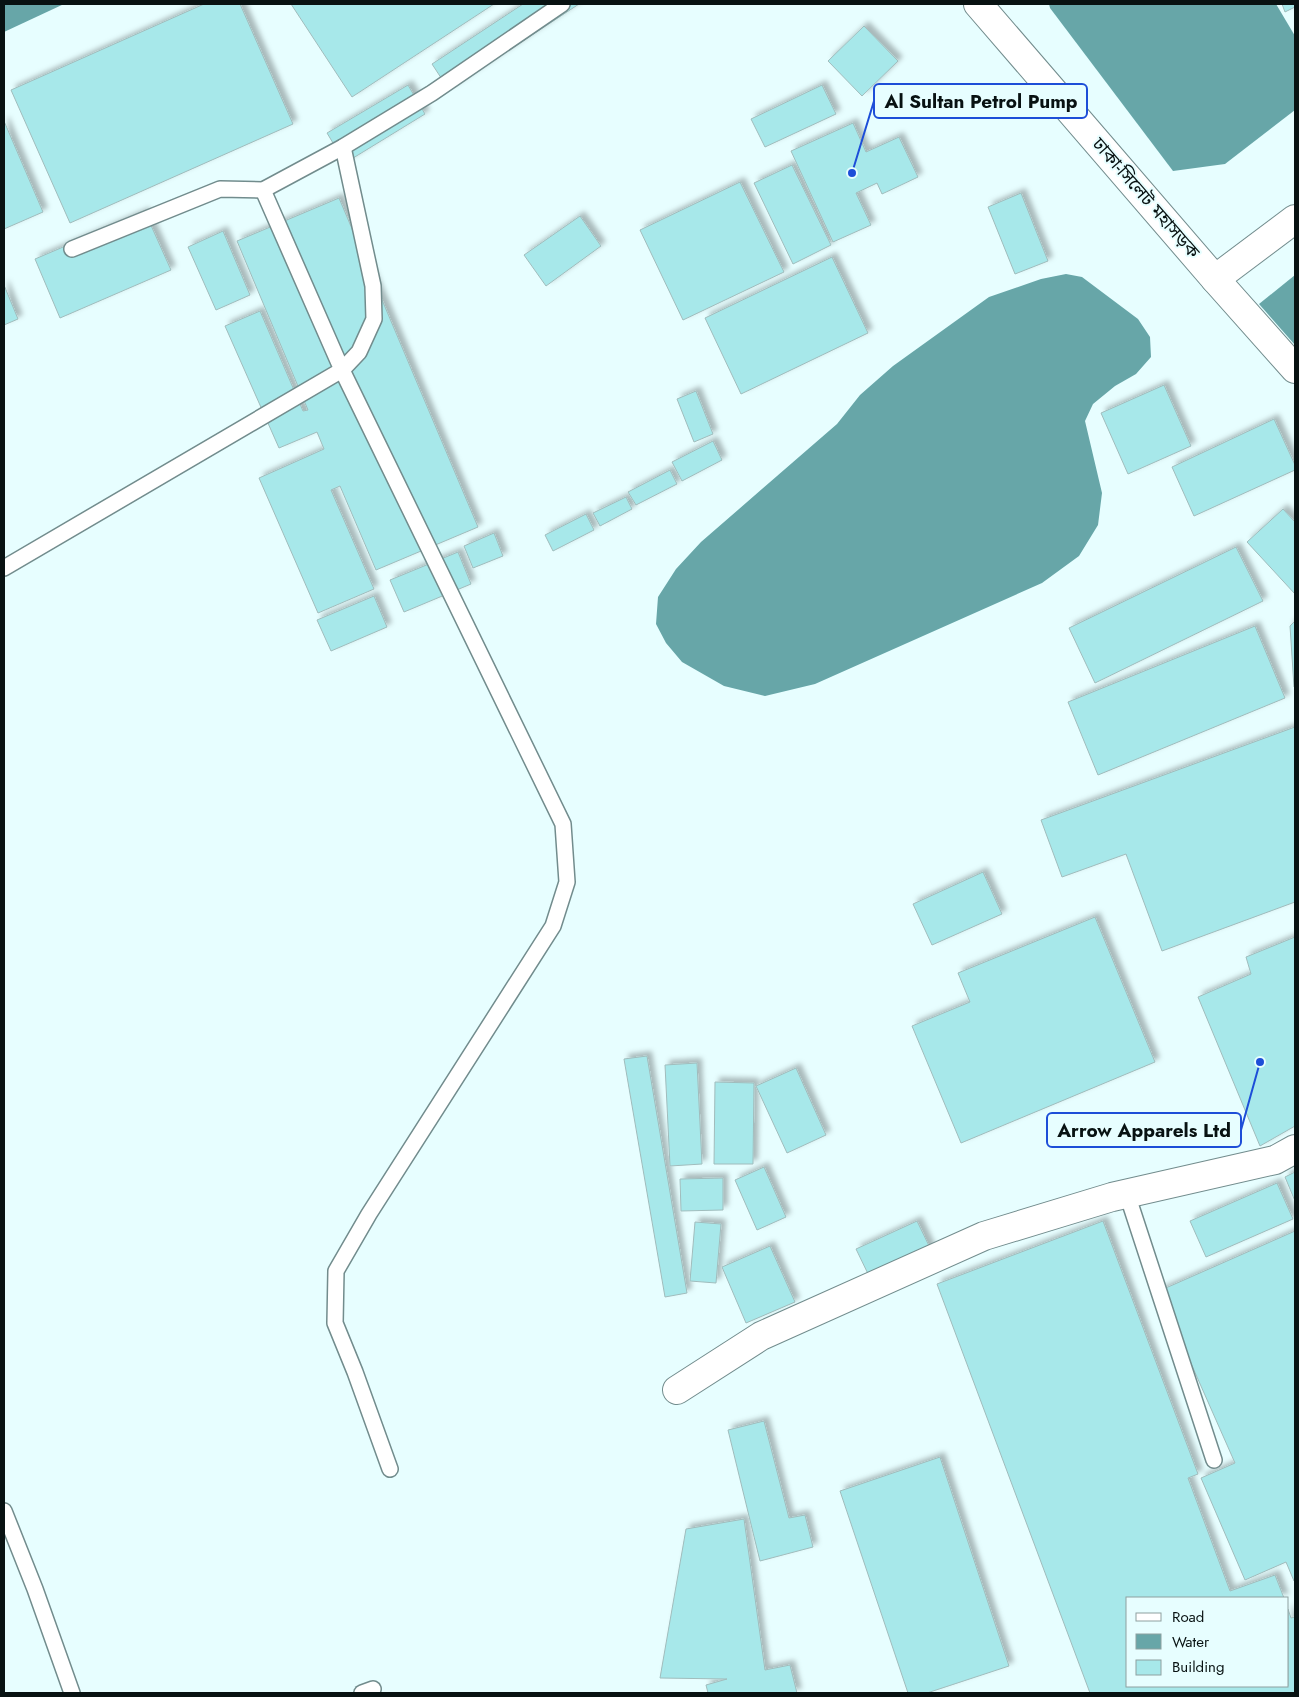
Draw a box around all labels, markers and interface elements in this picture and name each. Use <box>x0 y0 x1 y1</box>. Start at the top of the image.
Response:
callout: Al Sultan Petrol Pump <box>874 84 1087 118</box>
text: Al Sultan Petrol Pump <box>883 88 1078 115</box>
street label: ঢাকা-সিলেট মহাসড়ক <box>1085 131 1206 264</box>
callout: Arrow Apparels Ltd <box>1047 1113 1241 1147</box>
text: Arrow Apparels Ltd <box>1056 1117 1231 1144</box>
legend <box>1126 1597 1289 1687</box>
text: Road <box>1172 1606 1204 1628</box>
text: Water <box>1172 1631 1210 1653</box>
text: Building <box>1172 1656 1224 1678</box>

